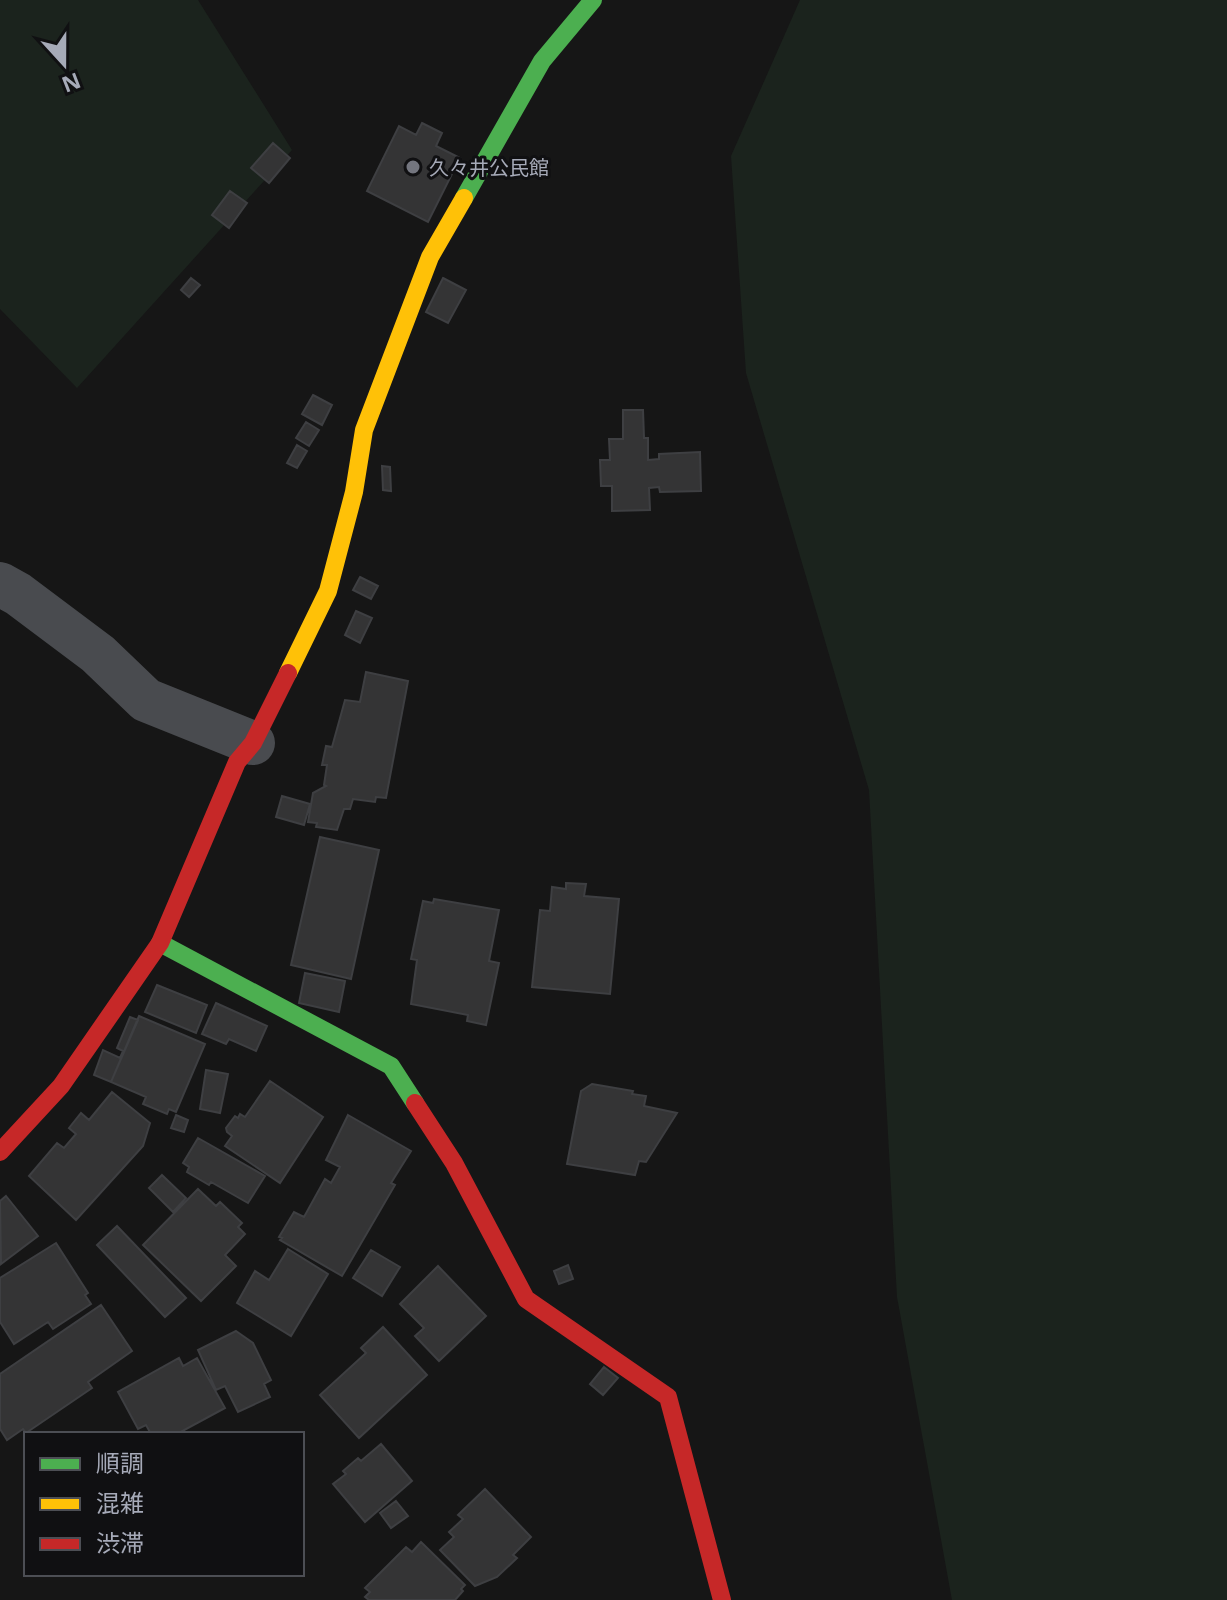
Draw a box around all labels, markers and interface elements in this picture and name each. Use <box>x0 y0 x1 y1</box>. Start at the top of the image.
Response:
north arrow <box>24 24 104 104</box>
text: N <box>58 66 85 101</box>
place label: 久々井公民館 <box>429 154 549 181</box>
marker: 久々井公民館 <box>404 158 422 176</box>
legend <box>24 1432 304 1576</box>
text: 順調 <box>96 1446 144 1479</box>
text: 混雑 <box>96 1486 144 1519</box>
text: 渋滞 <box>96 1526 144 1559</box>

